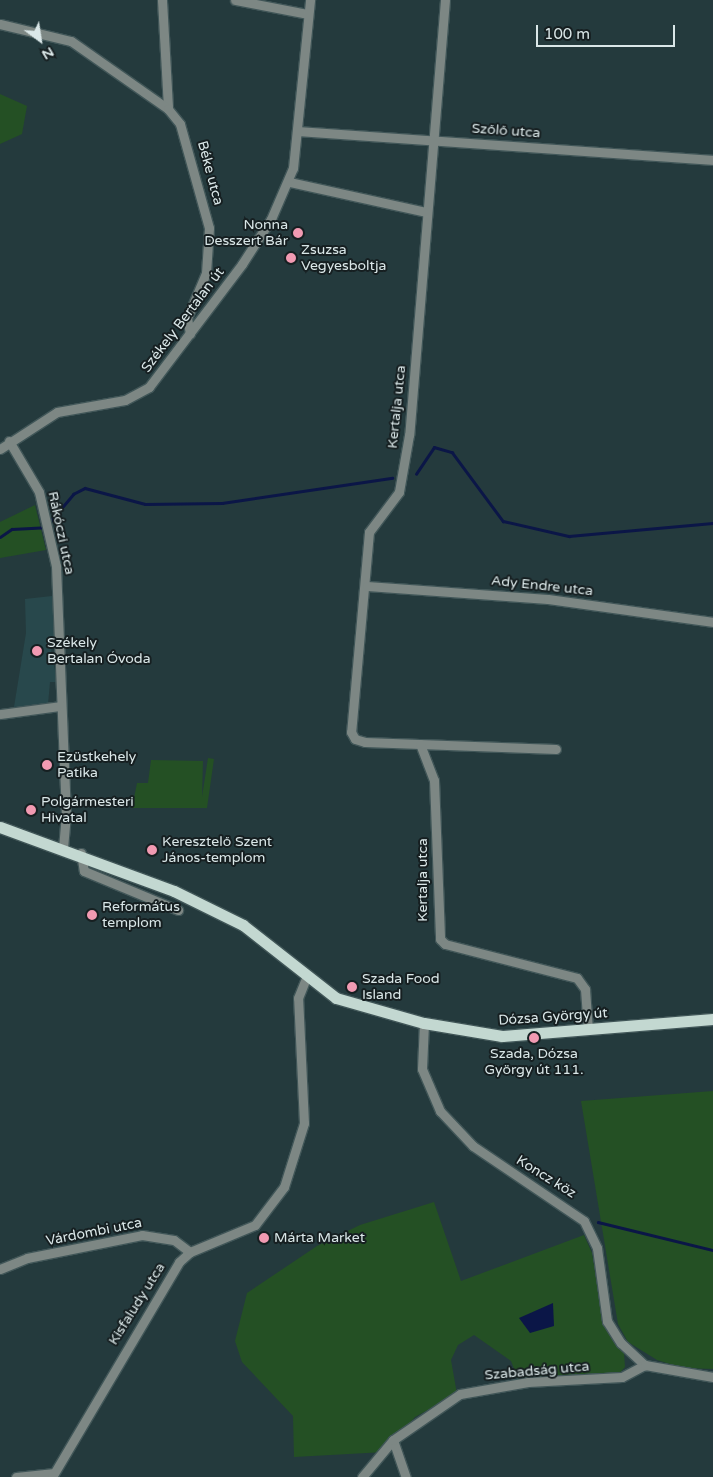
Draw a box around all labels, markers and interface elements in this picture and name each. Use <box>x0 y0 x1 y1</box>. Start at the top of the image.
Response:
north arrow <box>15 15 65 65</box>
scale bar <box>538 15 677 47</box>
text: 100 m <box>544 25 590 43</box>
text: N <box>39 43 57 63</box>
street label: Szőlő utca <box>471 120 541 142</box>
street label: Béke utca <box>193 139 227 207</box>
place label: Nonna Desszert Bár <box>204 217 288 250</box>
marker: Nonna Desszert Bár <box>292 227 304 239</box>
place label: Zsuzsa Vegyesboltja <box>301 242 386 274</box>
marker: Zsuzsa Vegyesboltja <box>285 252 297 264</box>
street label: Székely Bertalan út <box>138 264 228 376</box>
street label: Kertalja utca <box>384 365 410 449</box>
street label: Rákóczi utca <box>44 490 78 576</box>
street label: Ady Endre utca <box>490 572 594 600</box>
place label: Székely Bertalan Óvoda <box>47 635 151 668</box>
marker: Székely Bertalan Óvoda <box>31 645 43 657</box>
place label: Ezüstkehely Patika <box>57 749 136 782</box>
marker: Ezüstkehely Patika <box>41 759 53 771</box>
place label: Polgármesteri Hivatal <box>41 794 134 826</box>
marker: Polgármesteri Hivatal <box>25 804 37 816</box>
place label: Keresztelő Szent János-templom <box>162 834 272 866</box>
street label: Kertalja utca <box>415 838 431 922</box>
marker: Keresztelő Szent János-templom <box>146 844 158 856</box>
place label: Református templom <box>102 899 180 932</box>
marker: Református templom <box>86 909 98 921</box>
place label: Szada Food Island <box>362 971 440 1004</box>
marker: Szada Food Island <box>346 981 358 993</box>
street label: Dózsa György út <box>498 1005 608 1029</box>
marker: Szada, Dózsa György út 111. <box>528 1032 540 1044</box>
place label: Szada, Dózsa György út 111. <box>484 1046 584 1078</box>
street label: Koncz köz <box>513 1152 579 1202</box>
street label: Várdombi utca <box>45 1214 143 1250</box>
place label: Márta Market <box>274 1230 365 1246</box>
marker: Márta Market <box>258 1232 270 1244</box>
street label: Kisfaludy utca <box>105 1260 169 1348</box>
street label: Szabadság utca <box>484 1358 590 1384</box>

